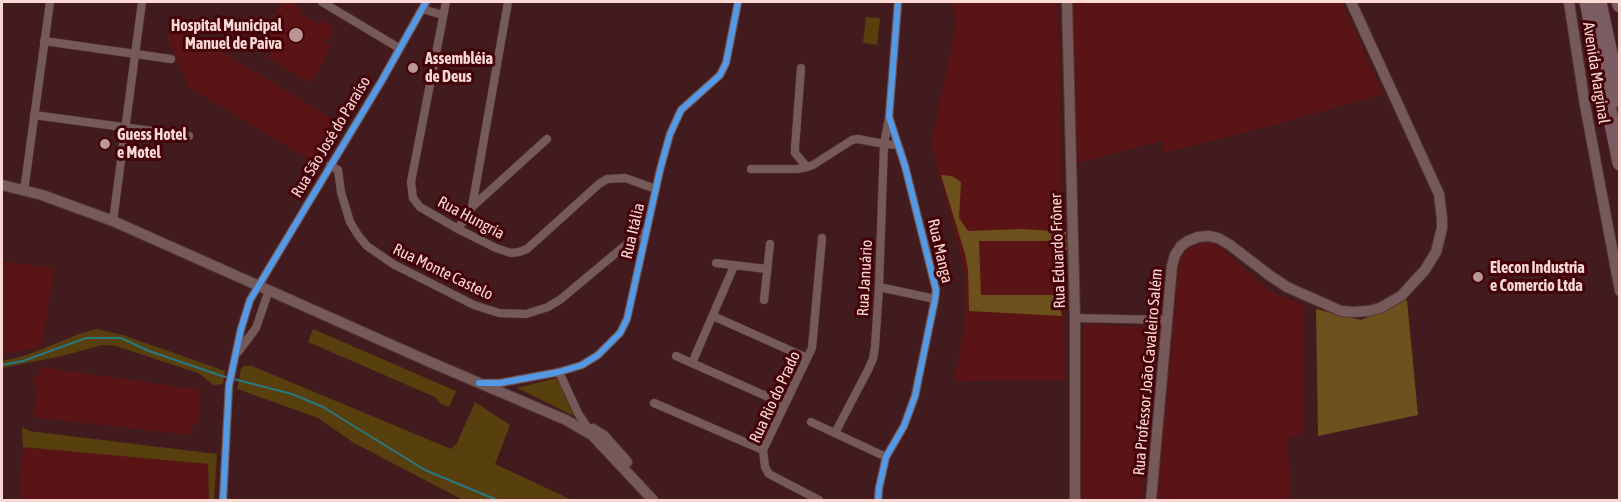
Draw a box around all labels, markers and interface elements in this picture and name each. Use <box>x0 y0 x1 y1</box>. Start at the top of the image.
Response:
place label: Hospital Municipal Manuel de Paiva <box>171 16 282 54</box>
street label: Avenida Marginal <box>1578 21 1614 125</box>
marker: Hospital Municipal Manuel de Paiva <box>287 26 305 44</box>
place label: Assembléia de Deus <box>425 49 493 87</box>
marker: Assembléia de Deus <box>406 61 420 75</box>
street label: Rua São José do Paraíso <box>287 73 375 201</box>
place label: Guess Hotel e Motel <box>117 125 187 163</box>
marker: Guess Hotel e Motel <box>98 137 112 151</box>
street label: Rua Hungria <box>434 192 508 244</box>
street label: Rua Eduardo Frôner <box>1046 193 1070 309</box>
street label: Rua Itália <box>617 201 649 261</box>
street label: Rua Manga <box>923 217 957 285</box>
street label: Rua Januário <box>853 239 877 317</box>
street label: Rua Monte Castelo <box>390 240 496 304</box>
place label: Elecon Industria e Comercio Ltda <box>1490 258 1585 296</box>
street label: Rua Professor João Cavaleiro Salém <box>1129 268 1167 476</box>
marker: Elecon Industria e Comercio Ltda <box>1471 270 1485 284</box>
street label: Rua Rio do Prado <box>745 348 805 446</box>

